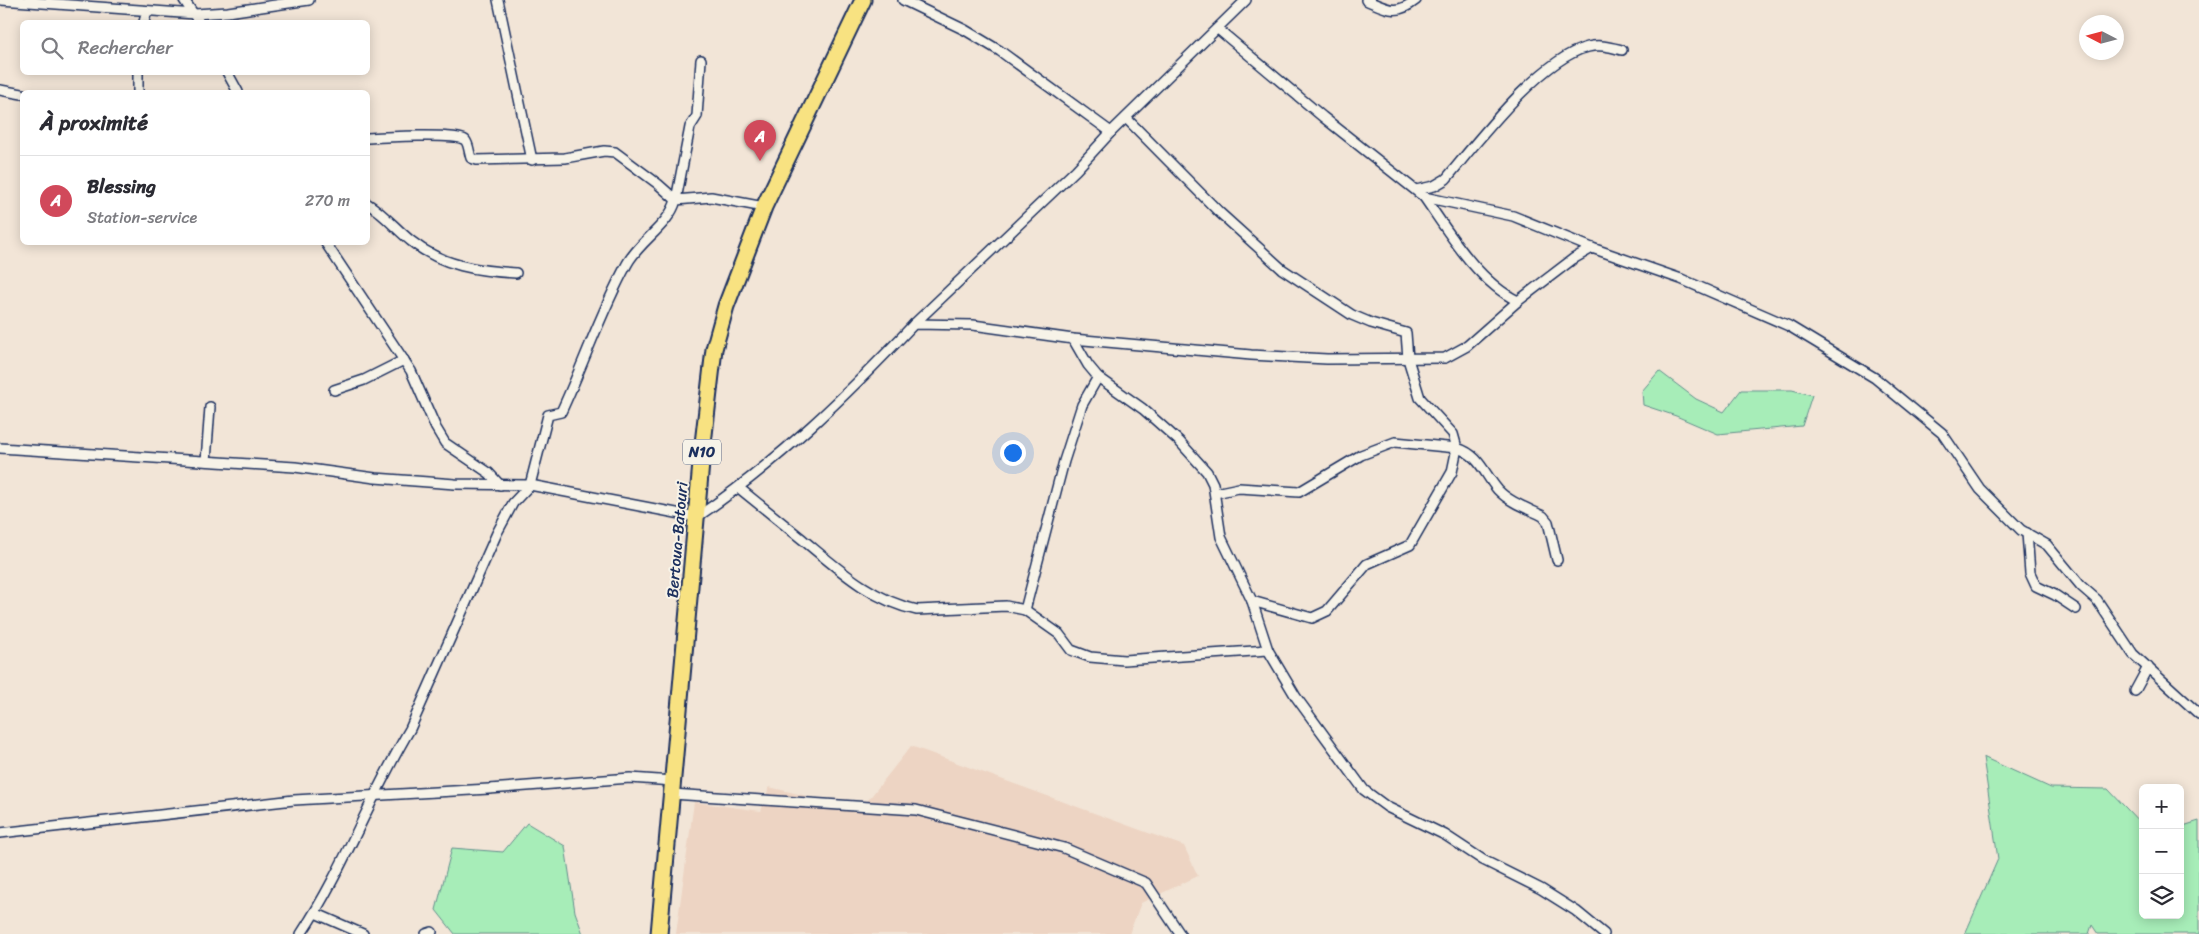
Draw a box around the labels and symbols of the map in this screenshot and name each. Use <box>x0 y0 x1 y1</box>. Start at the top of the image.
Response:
north arrow <box>2079 15 2124 60</box>
pin: A <box>744 120 776 161</box>
road number: N10 <box>683 440 721 464</box>
your location <box>1000 440 1026 466</box>
street label: Bertoua-Batouri <box>657 480 697 599</box>

